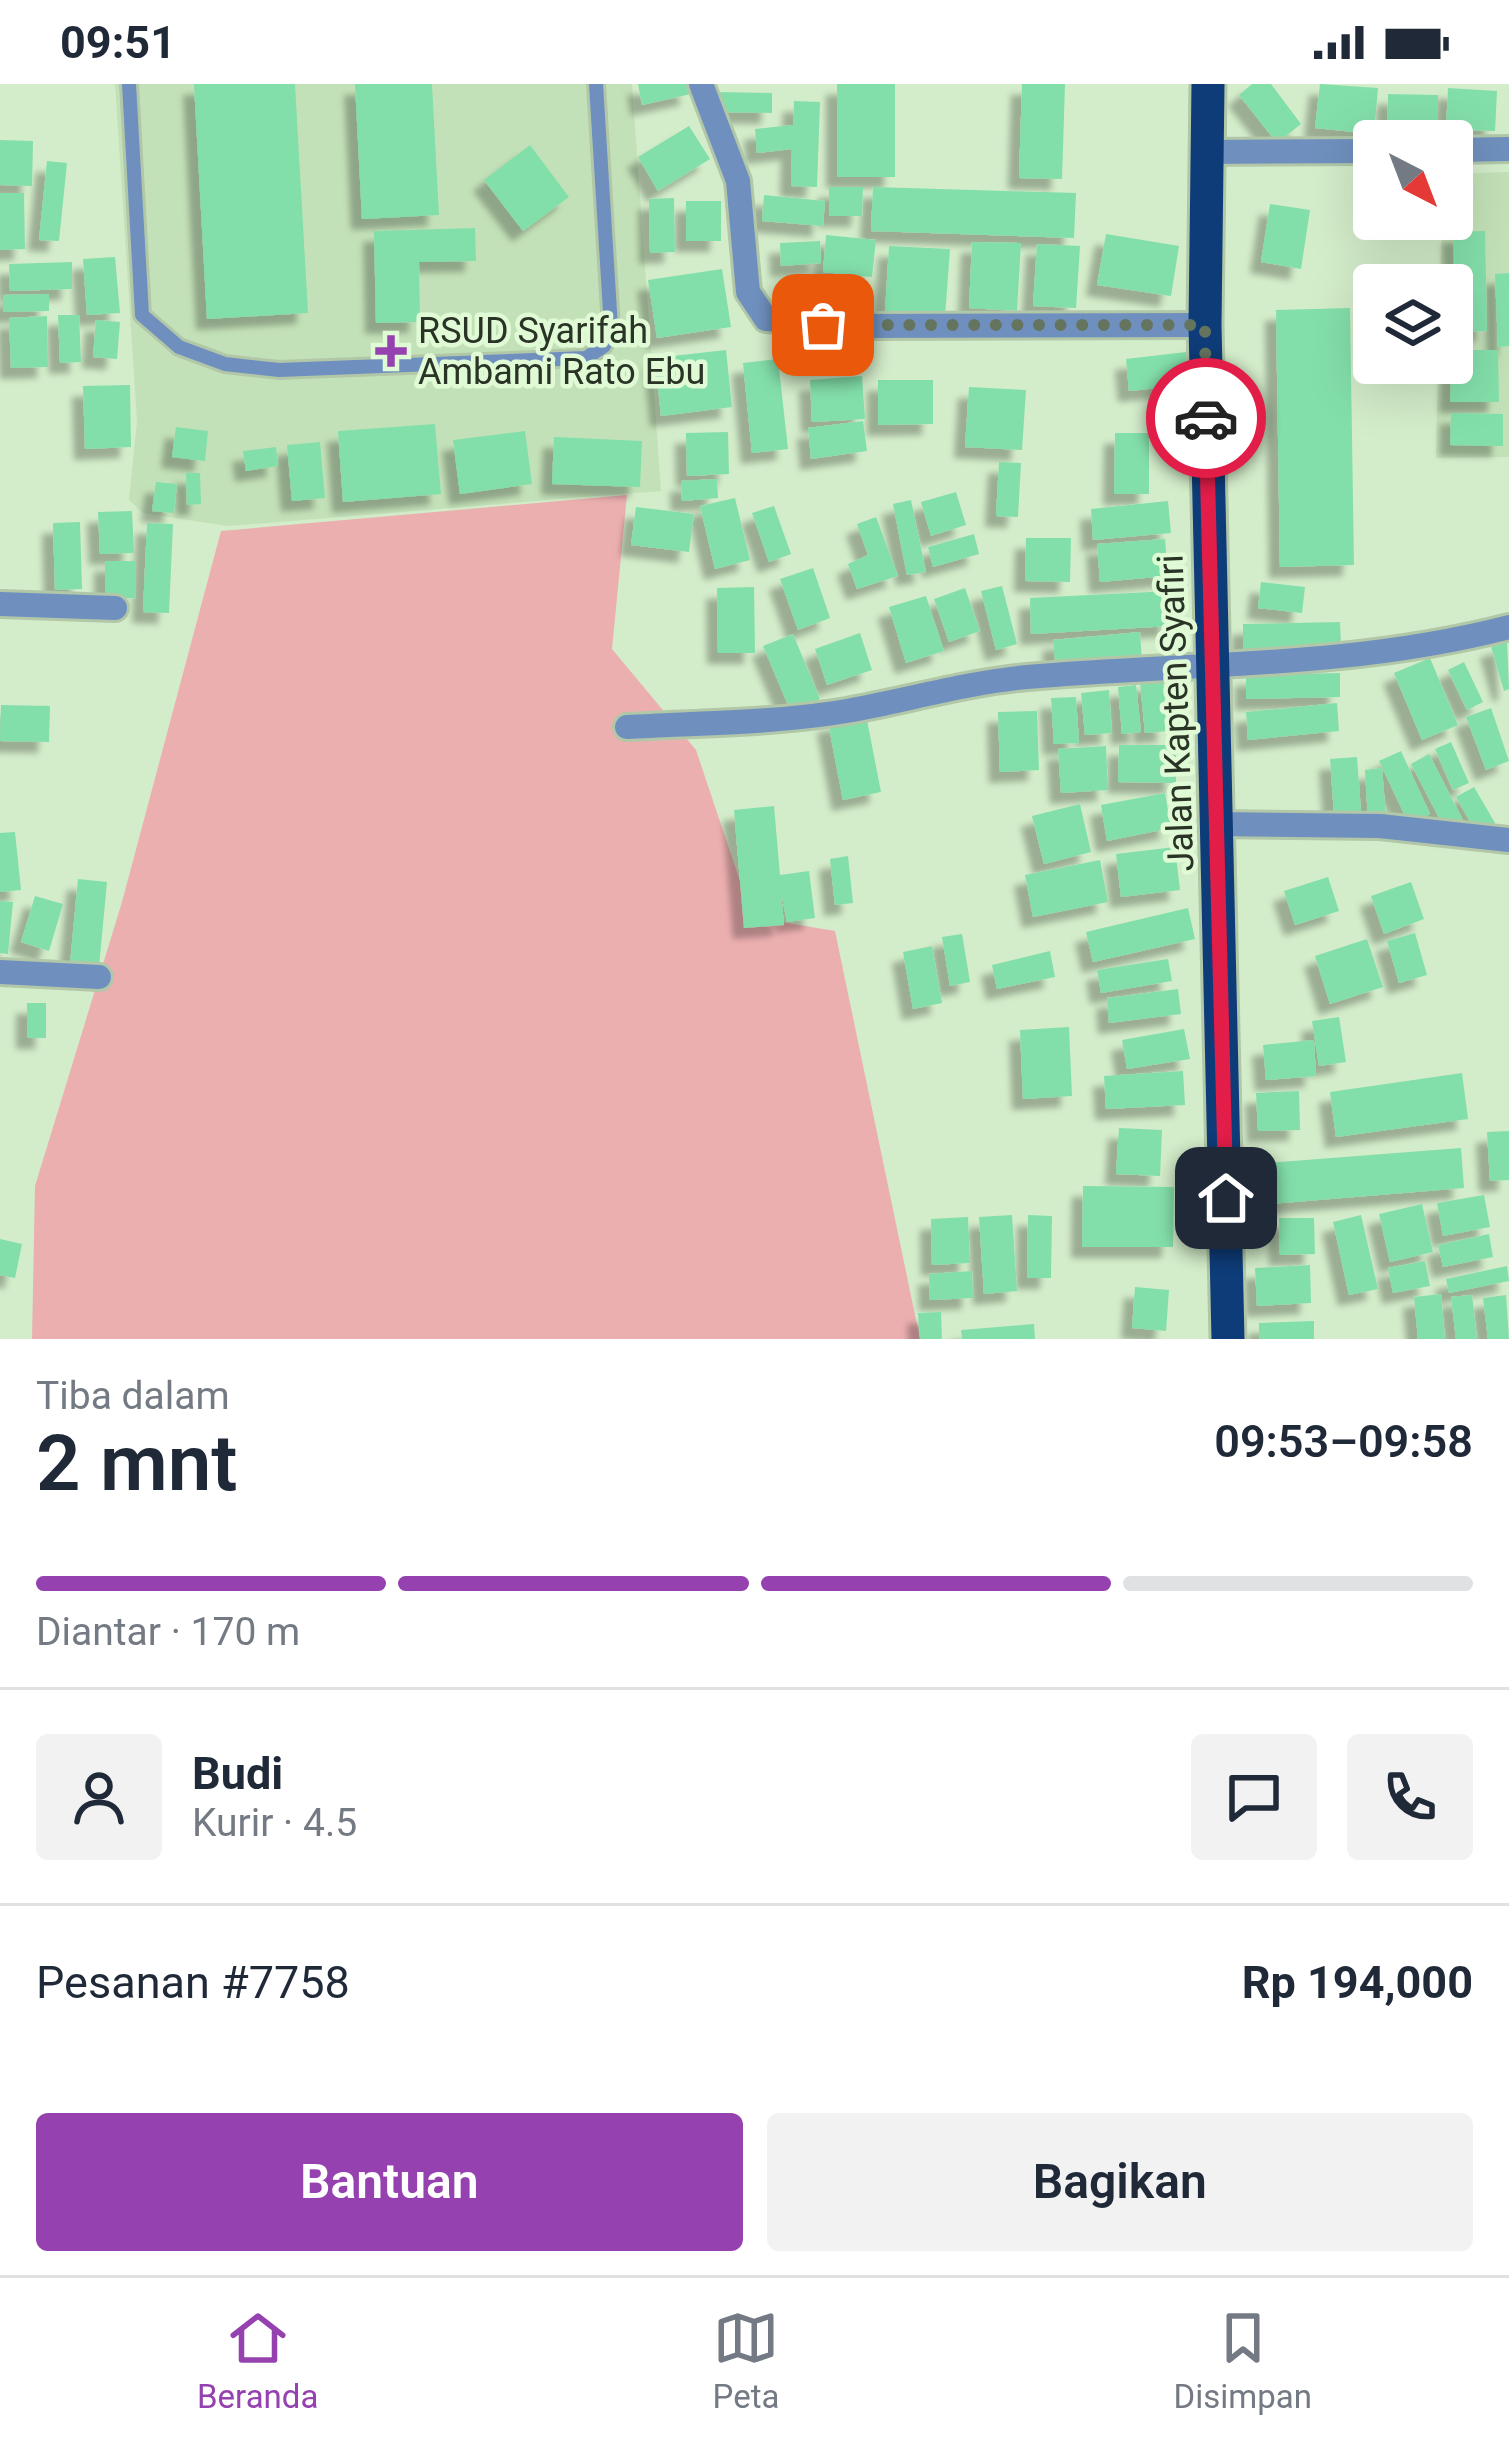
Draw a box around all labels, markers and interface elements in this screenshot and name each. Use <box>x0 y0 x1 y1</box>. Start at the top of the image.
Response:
text: 09:51 <box>60 16 176 69</box>
north arrow <box>1353 120 1473 240</box>
map controls <box>1353 120 1473 384</box>
button: layers <box>1353 264 1473 384</box>
pin <box>772 274 874 376</box>
icon: bag <box>790 292 856 358</box>
place label: RSUD Syarifah Ambami Rato Ebu <box>418 310 705 393</box>
marker: RSUD Syarifah Ambami Rato Ebu <box>375 335 407 367</box>
courier <box>1146 358 1266 478</box>
icon: car <box>1173 385 1239 451</box>
street label: Jalan Kapten Syafiri <box>1149 554 1203 872</box>
pin <box>1175 1147 1277 1249</box>
icon: home <box>1193 1165 1259 1231</box>
text: Tiba dalam <box>36 1373 230 1419</box>
text: 09:53–09:58 <box>1214 1415 1473 1468</box>
text: 2 mnt <box>36 1418 237 1509</box>
text: Diantar · 170 m <box>36 1609 300 1655</box>
button: person <box>36 1734 162 1860</box>
button: chat <box>1191 1734 1317 1860</box>
button: phone <box>1347 1734 1473 1860</box>
text: Budi <box>192 1747 283 1800</box>
text: Kurir · 4.5 <box>192 1800 357 1846</box>
text: Pesanan #7758 <box>36 1956 350 2009</box>
text: Rp 194,000 <box>1242 1956 1473 2009</box>
button: Bantuan <box>36 2113 743 2251</box>
button: Bagikan <box>767 2113 1473 2251</box>
tab: Beranda <box>197 2305 318 2416</box>
tab: Peta <box>713 2305 779 2416</box>
tab: Disimpan <box>1174 2305 1312 2416</box>

